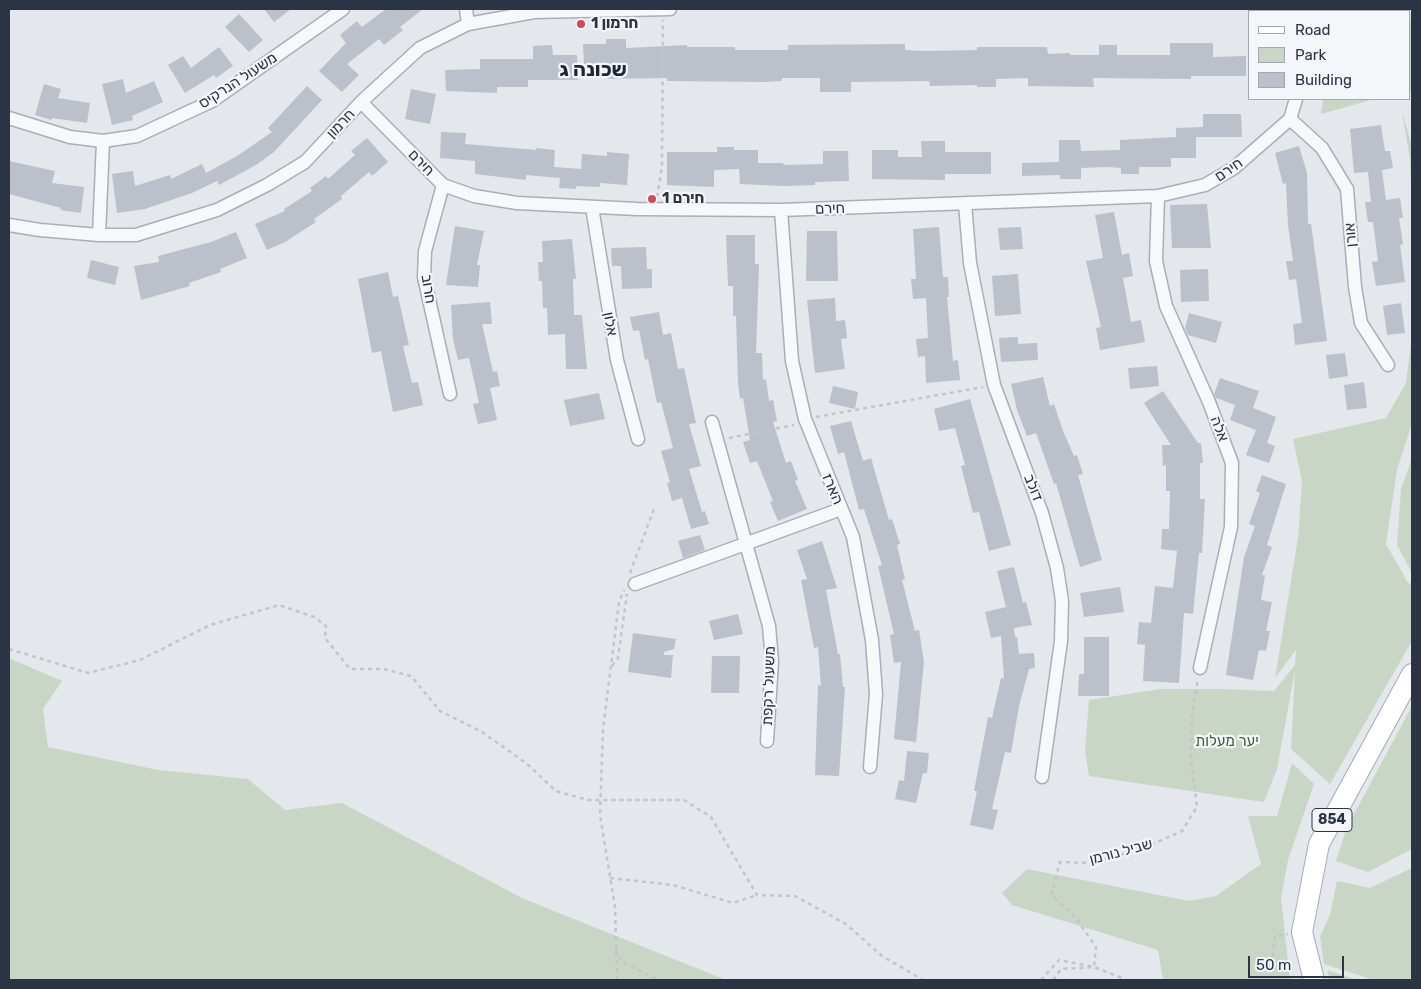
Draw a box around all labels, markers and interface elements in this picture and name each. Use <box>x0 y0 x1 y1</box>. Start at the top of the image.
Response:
legend <box>1248 10 1411 100</box>
place label: חרמון 1 <box>591 15 638 33</box>
marker: חרמון 1 <box>575 18 587 30</box>
text: Road <box>1295 21 1331 39</box>
text: Park <box>1295 46 1326 64</box>
street label: משעול הנרקיס <box>195 49 281 113</box>
district label: שכונה ג <box>559 58 627 82</box>
text: Building <box>1295 71 1352 89</box>
street label: חרמון <box>323 105 359 143</box>
street label: חירם <box>404 146 438 180</box>
street label: חירם <box>1212 154 1246 186</box>
place label: חירם 1 <box>662 190 704 208</box>
marker: חירם 1 <box>646 193 658 205</box>
street label: חירם <box>815 199 845 219</box>
street label: אורן <box>1341 222 1361 248</box>
street label: חרוב <box>417 273 439 305</box>
street label: אלון <box>599 310 621 338</box>
street label: אלה <box>1206 414 1232 444</box>
street label: הארז <box>817 471 847 507</box>
street label: דולב <box>1019 472 1047 504</box>
street label: משעול רקפת <box>759 646 779 726</box>
park label: יער מעלות <box>1195 733 1259 751</box>
road number: 854 <box>1312 808 1352 832</box>
street label: שביל נורמן <box>1088 835 1154 869</box>
scale bar <box>1251 946 1347 978</box>
text: 50 m <box>1256 956 1291 974</box>

